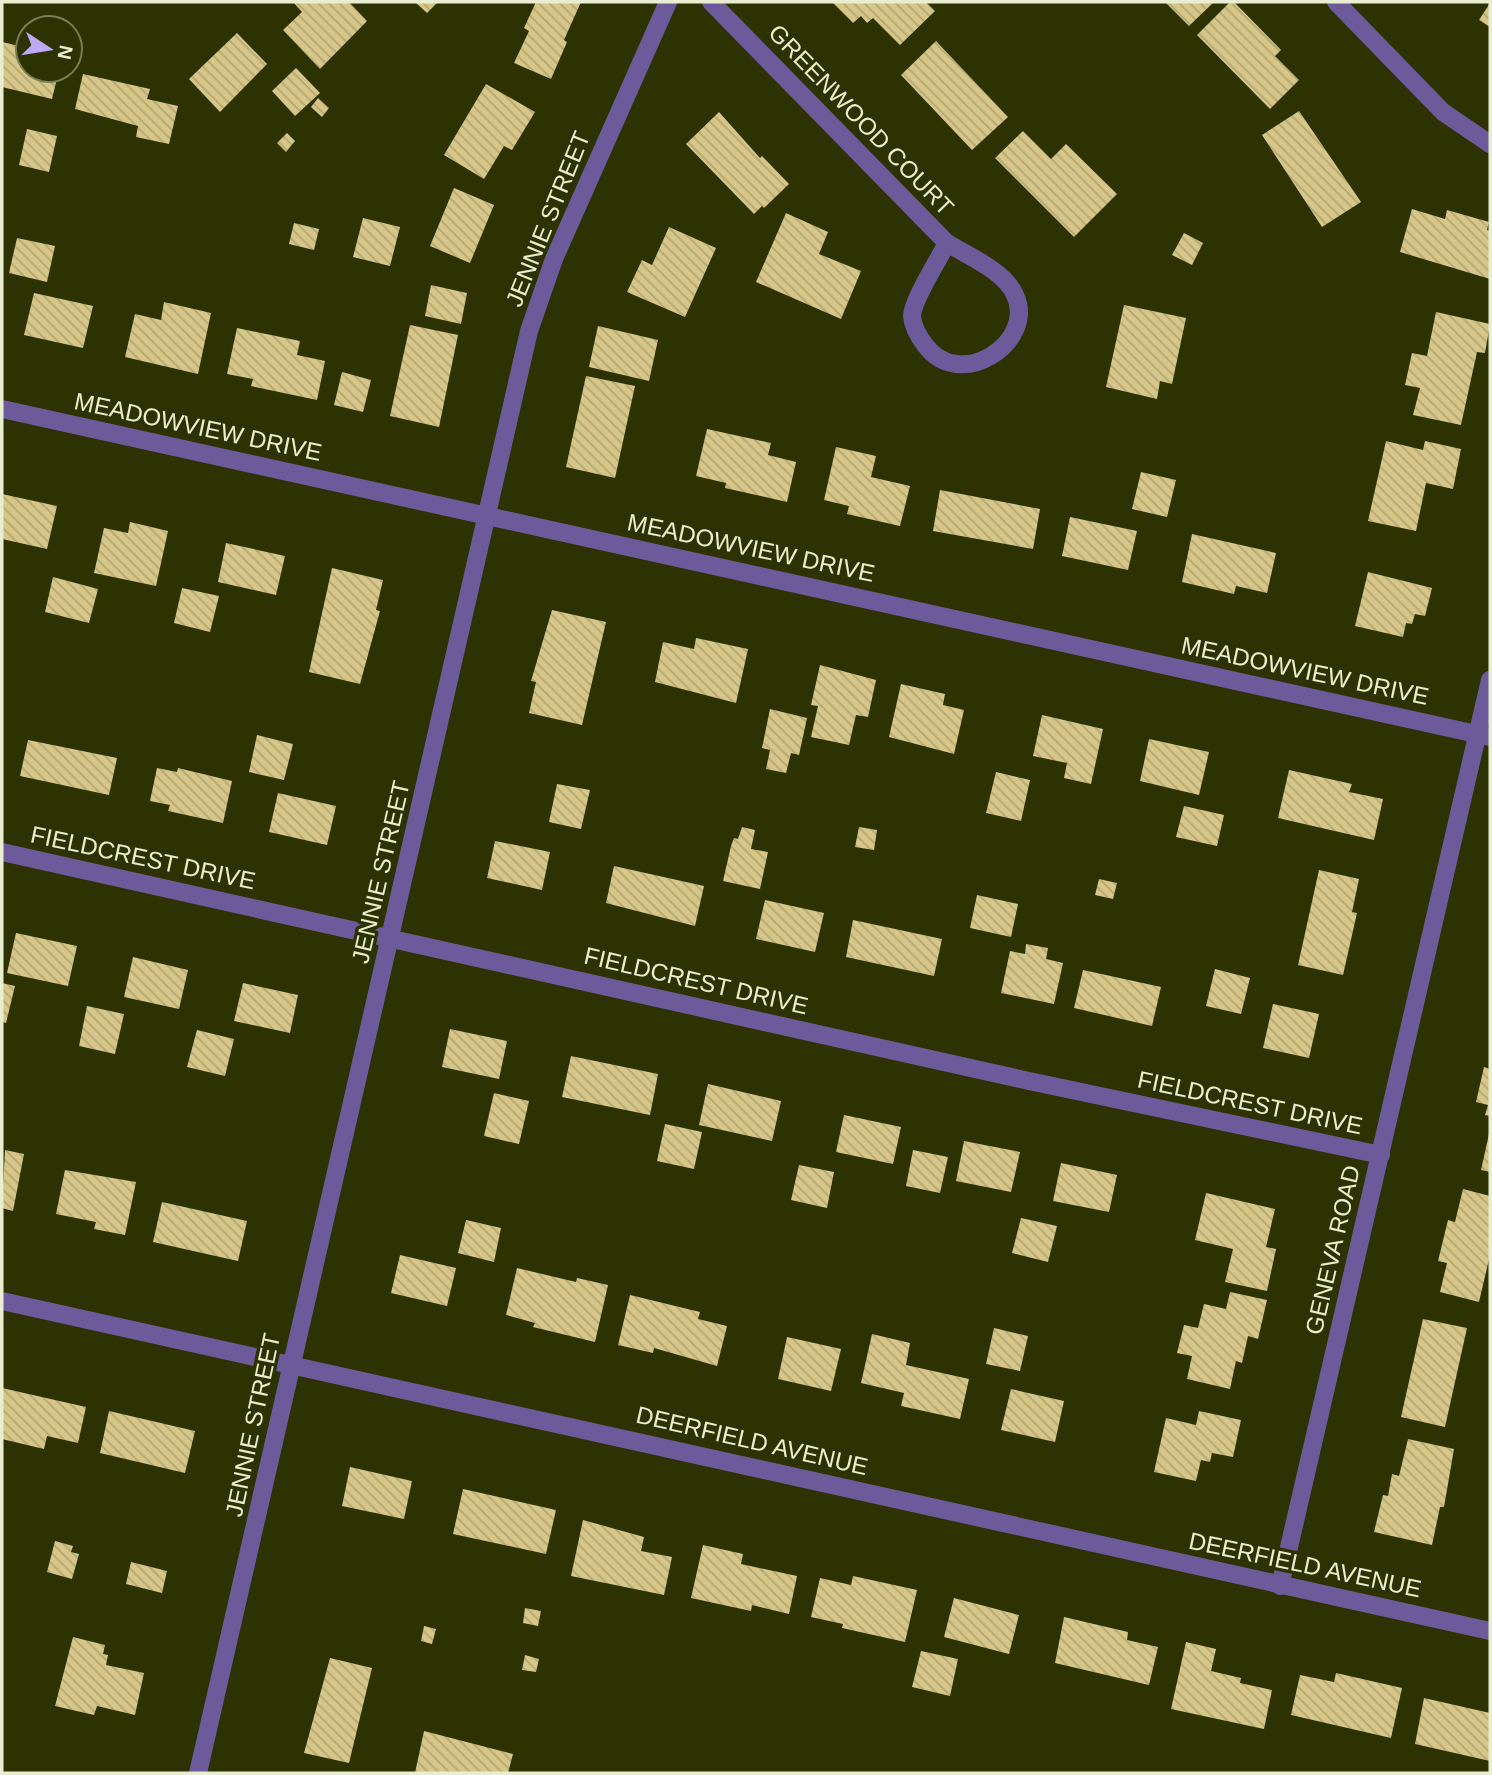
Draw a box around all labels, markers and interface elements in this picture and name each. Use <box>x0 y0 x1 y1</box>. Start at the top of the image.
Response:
north arrow <box>14 14 84 84</box>
street label: GREENWOOD COURT <box>763 19 960 221</box>
text: N <box>53 44 77 61</box>
street label: JENNIE STREET <box>500 127 595 310</box>
street label: MEADOWVIEW DRIVE <box>72 387 324 466</box>
street label: MEADOWVIEW DRIVE <box>625 508 877 587</box>
street label: MEADOWVIEW DRIVE <box>1179 631 1431 710</box>
street label: JENNIE STREET <box>346 778 415 966</box>
street label: FIELDCREST DRIVE <box>28 821 258 895</box>
street label: FIELDCREST DRIVE <box>582 942 811 1019</box>
street label: FIELDCREST DRIVE <box>1135 1066 1365 1140</box>
street label: GENEVA ROAD <box>1300 1163 1365 1337</box>
street label: JENNIE STREET <box>220 1330 285 1519</box>
street label: DEERFIELD AVENUE <box>634 1401 871 1480</box>
street label: DEERFIELD AVENUE <box>1186 1527 1424 1602</box>

